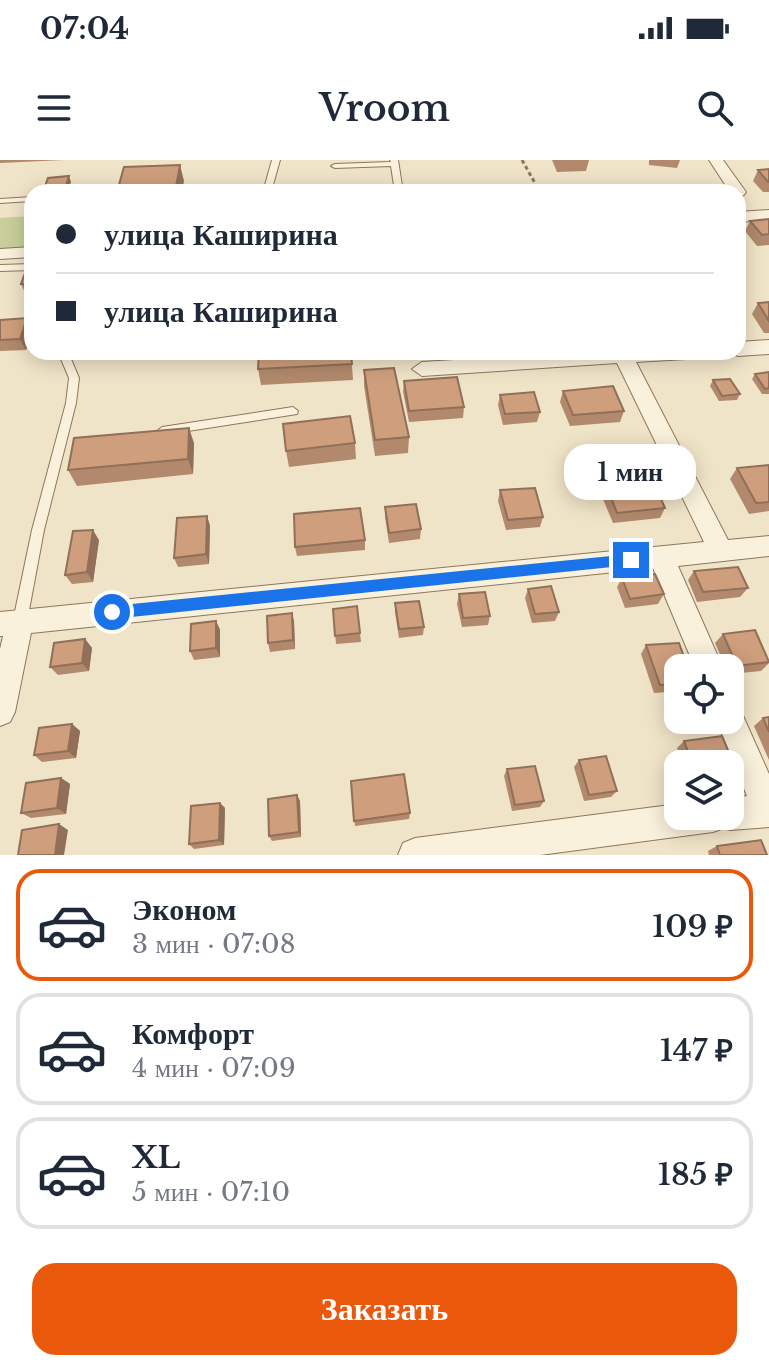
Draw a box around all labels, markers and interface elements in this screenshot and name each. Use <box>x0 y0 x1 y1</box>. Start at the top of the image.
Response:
text: 07:04 <box>40 10 129 47</box>
icon: menu <box>32 86 76 130</box>
text: Vroom <box>319 86 450 131</box>
icon: search <box>693 86 737 130</box>
text: улица Каширина <box>104 216 338 253</box>
text: улица Каширина <box>104 293 338 330</box>
callout: 1 мин <box>565 444 697 500</box>
text: 1 мин <box>597 456 663 488</box>
route end <box>613 542 649 578</box>
route start <box>94 594 130 630</box>
map controls <box>664 654 744 830</box>
button: locate <box>664 654 744 734</box>
button: layers <box>664 750 744 830</box>
icon: car <box>36 889 108 961</box>
text: Эконом <box>132 891 236 928</box>
text: 109 ₽ <box>652 908 733 945</box>
text: 3 мин · 07:08 <box>132 928 295 960</box>
icon: car <box>36 1013 108 1085</box>
text: Комфорт <box>132 1015 254 1052</box>
text: 147 ₽ <box>660 1032 733 1069</box>
text: 4 мин · 07:09 <box>132 1052 296 1084</box>
icon: car <box>36 1137 108 1209</box>
text: XL <box>132 1139 180 1176</box>
text: 185 ₽ <box>658 1156 733 1193</box>
text: 5 мин · 07:10 <box>132 1176 290 1208</box>
button: Заказать <box>32 1263 737 1355</box>

